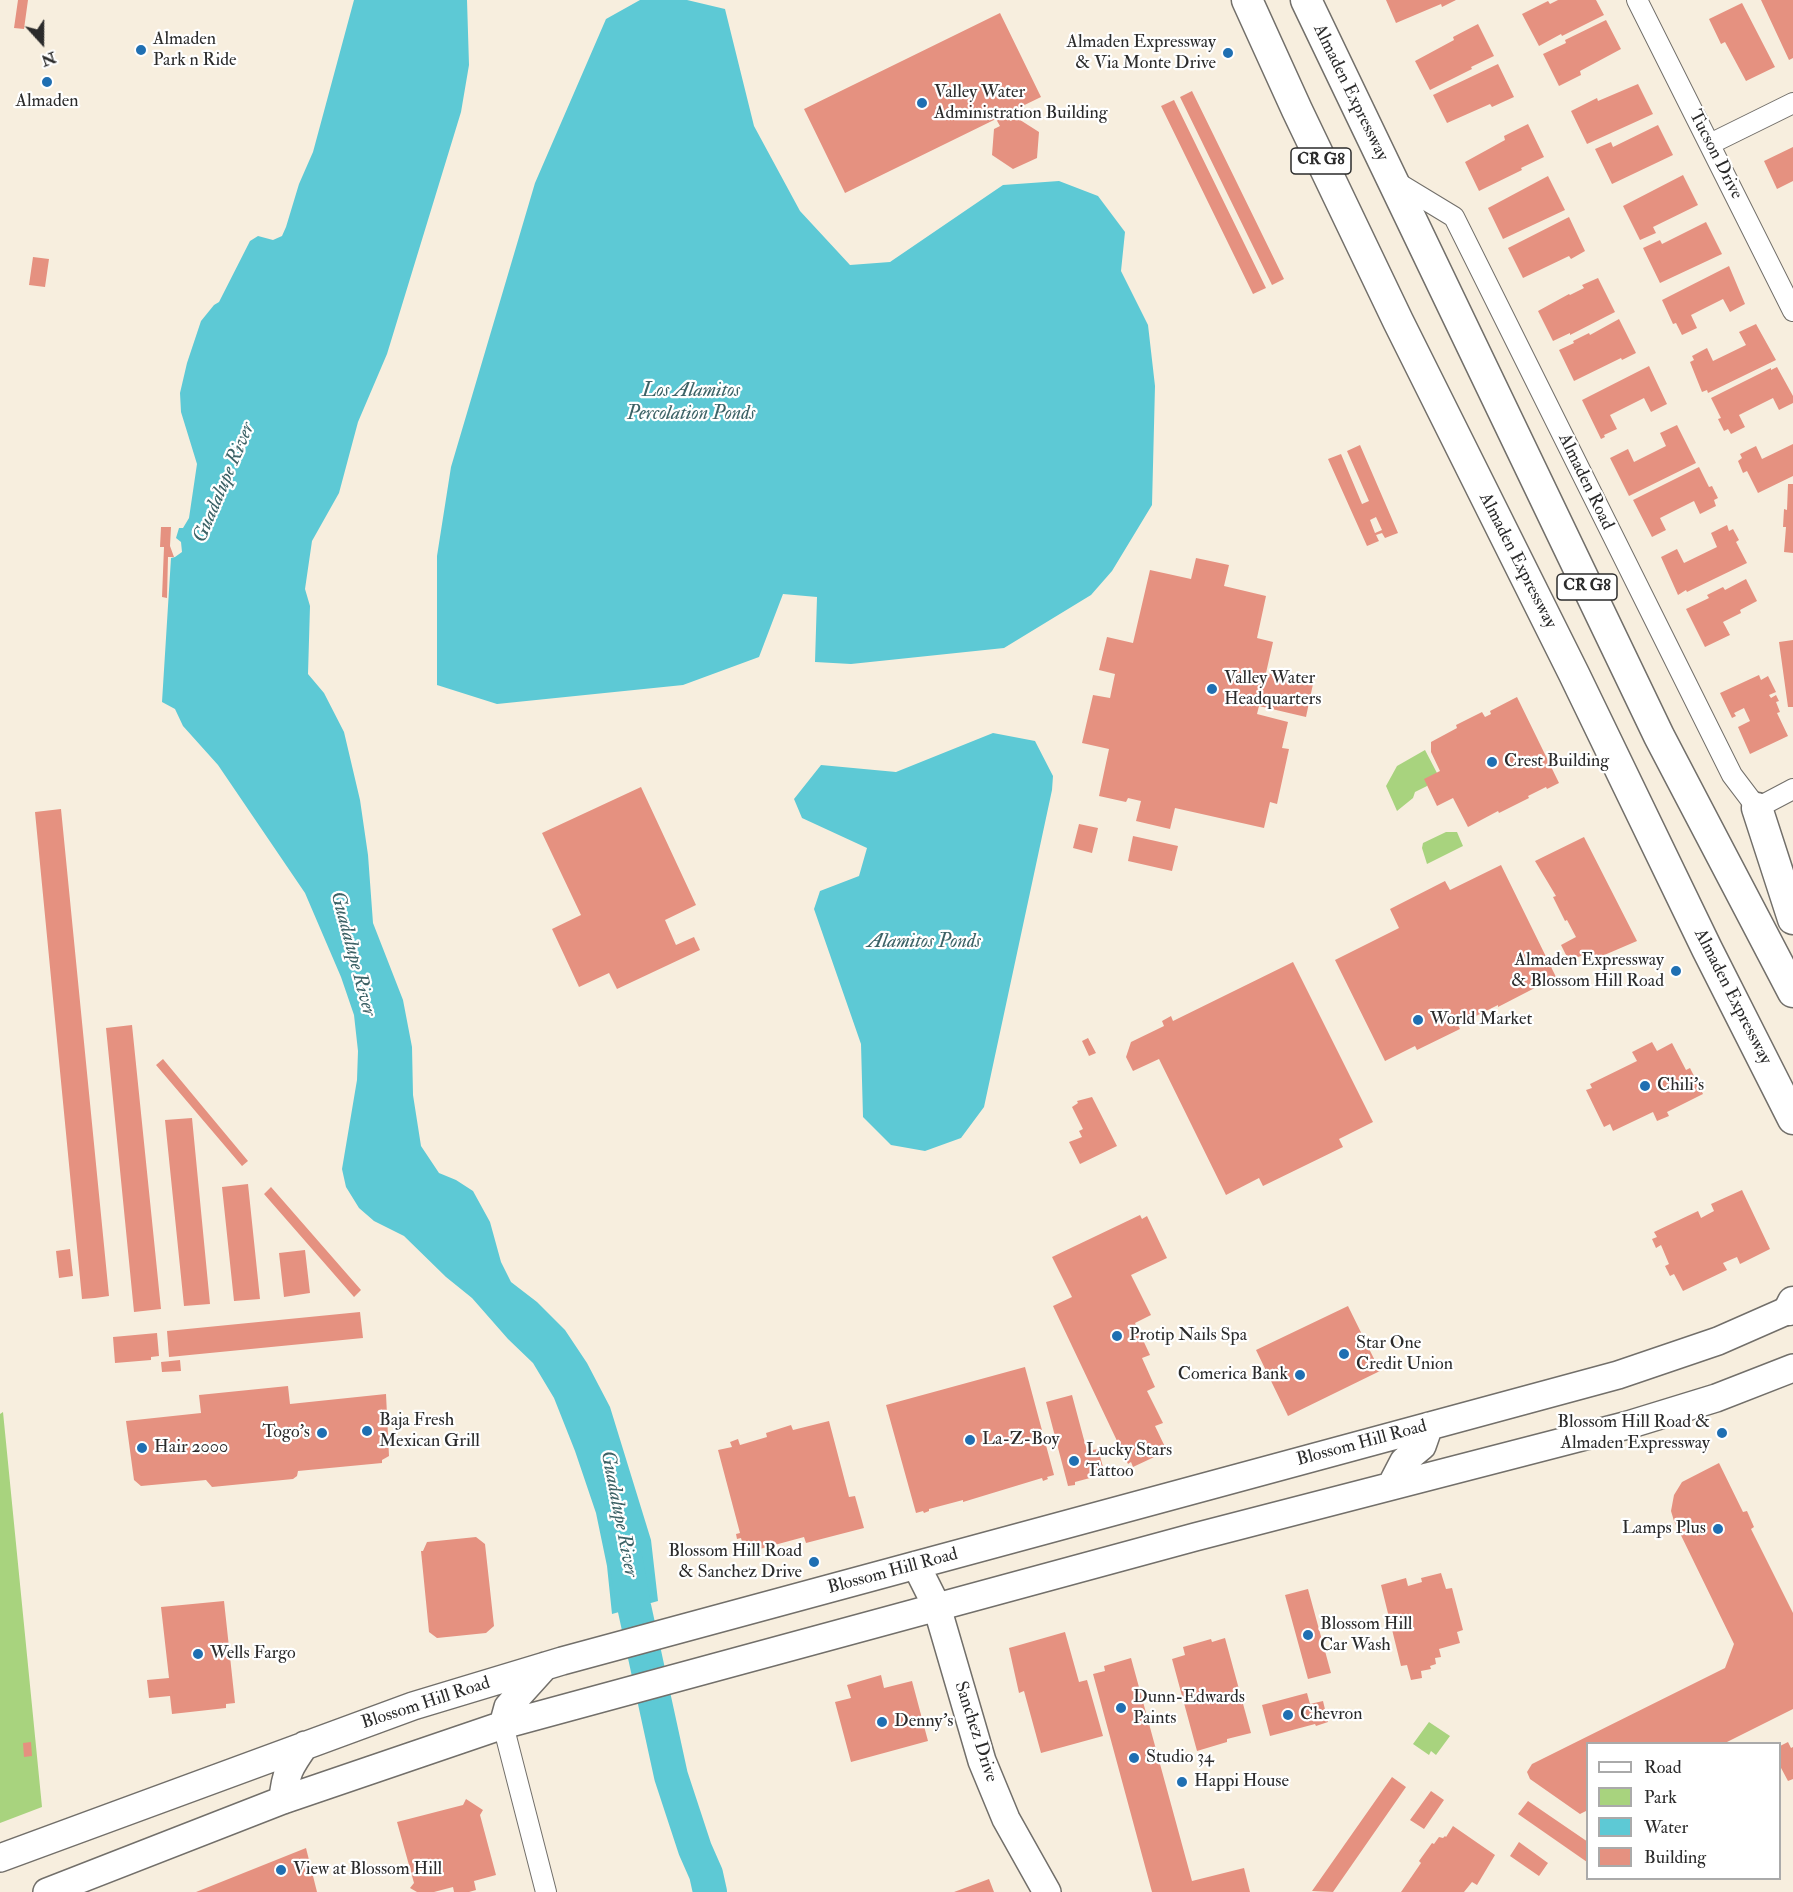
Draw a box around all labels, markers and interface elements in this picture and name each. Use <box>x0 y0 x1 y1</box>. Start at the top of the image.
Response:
north arrow <box>12 12 72 72</box>
street label: Almaden Expressway <box>1308 21 1392 165</box>
place label: Almaden Park n Ride <box>153 29 237 72</box>
place label: Almaden Expressway & Via Monte Drive <box>1066 32 1216 74</box>
marker: Almaden Park n Ride <box>134 43 148 57</box>
marker: Almaden Expressway & Via Monte Drive <box>1221 46 1235 60</box>
text: N <box>38 47 59 71</box>
marker: Almaden <box>40 75 54 89</box>
place label: Valley Water Administration Building <box>934 82 1108 124</box>
place label: Almaden <box>15 91 79 113</box>
marker: Valley Water Administration Building <box>915 96 929 110</box>
street label: Tucson Drive <box>1683 107 1747 203</box>
road number: CR G8 <box>1291 148 1351 174</box>
water label: Los Alamitos Percolation Ponds <box>627 380 755 427</box>
water label: Guadalupe River <box>189 419 261 547</box>
street label: Almaden Road <box>1552 430 1618 534</box>
street label: Almaden Expressway <box>1473 489 1561 633</box>
road number: CR G8 <box>1557 574 1617 600</box>
place label: Valley Water Headquarters <box>1224 668 1321 710</box>
marker: Valley Water Headquarters <box>1205 682 1219 696</box>
place label: Crest Building <box>1504 751 1609 773</box>
marker: Crest Building <box>1485 755 1499 769</box>
water label: Guadalupe River <box>324 889 380 1019</box>
street label: Almaden Expressway <box>1688 925 1776 1069</box>
water label: Alamitos Ponds <box>867 931 981 955</box>
place label: Almaden Expressway & Blossom Hill Road <box>1511 950 1664 992</box>
marker: Almaden Expressway & Blossom Hill Road <box>1669 964 1683 978</box>
place label: World Market <box>1430 1009 1532 1031</box>
marker: World Market <box>1411 1013 1425 1027</box>
place label: Chili's <box>1657 1075 1704 1097</box>
marker: Chili's <box>1638 1079 1652 1093</box>
place label: Protip Nails Spa <box>1129 1325 1247 1347</box>
marker: Protip Nails Spa <box>1110 1329 1124 1343</box>
place label: Star One Credit Union <box>1356 1333 1453 1376</box>
marker: Star One Credit Union <box>1337 1347 1351 1361</box>
place label: Comerica Bank <box>1178 1364 1288 1386</box>
marker: Comerica Bank <box>1293 1368 1307 1382</box>
place label: Baja Fresh Mexican Grill <box>379 1410 480 1452</box>
place label: Blossom Hill Road & Almaden Expressway <box>1557 1412 1710 1454</box>
street label: Blossom Hill Road <box>1295 1416 1429 1472</box>
place label: Togo's <box>262 1422 310 1444</box>
marker: Baja Fresh Mexican Grill <box>360 1424 374 1438</box>
marker: Togo's <box>315 1426 329 1440</box>
marker: Blossom Hill Road & Almaden Expressway <box>1715 1426 1729 1440</box>
place label: La-Z-Boy <box>982 1429 1059 1451</box>
marker: La-Z-Boy <box>963 1433 977 1447</box>
place label: Hair 2000 <box>154 1437 228 1459</box>
place label: Lucky Stars Tattoo <box>1086 1440 1172 1482</box>
marker: Hair 2000 <box>135 1441 149 1455</box>
water label: Guadalupe River <box>594 1449 642 1579</box>
marker: Lucky Stars Tattoo <box>1067 1454 1081 1468</box>
place label: Lamps Plus <box>1622 1518 1706 1540</box>
marker: Lamps Plus <box>1711 1522 1725 1536</box>
place label: Blossom Hill Road & Sanchez Drive <box>668 1541 802 1584</box>
street label: Blossom Hill Road <box>826 1544 960 1600</box>
marker: Blossom Hill Road & Sanchez Drive <box>807 1555 821 1569</box>
place label: Blossom Hill Car Wash <box>1320 1614 1412 1656</box>
marker: Blossom Hill Car Wash <box>1301 1628 1315 1642</box>
place label: Wells Fargo <box>210 1643 296 1665</box>
marker: Wells Fargo <box>191 1647 205 1661</box>
street label: Blossom Hill Road <box>359 1673 493 1735</box>
street label: Sanchez Drive <box>949 1679 1001 1785</box>
place label: Dunn-Edwards Paints <box>1133 1687 1245 1730</box>
marker: Dunn-Edwards Paints <box>1114 1701 1128 1715</box>
place label: Chevron <box>1300 1704 1362 1726</box>
marker: Chevron <box>1281 1708 1295 1722</box>
place label: Denny's <box>894 1711 953 1733</box>
marker: Denny's <box>875 1715 889 1729</box>
legend <box>1586 1742 1781 1880</box>
place label: Studio 34 <box>1146 1747 1214 1769</box>
marker: Studio 34 <box>1127 1751 1141 1765</box>
text: Road <box>1644 1756 1682 1779</box>
place label: Happi House <box>1194 1771 1289 1793</box>
marker: Happi House <box>1175 1775 1189 1789</box>
text: Park <box>1644 1786 1677 1809</box>
text: Water <box>1644 1816 1688 1839</box>
text: Building <box>1644 1846 1706 1869</box>
place label: View at Blossom Hill <box>293 1859 442 1881</box>
marker: View at Blossom Hill <box>274 1863 288 1877</box>

